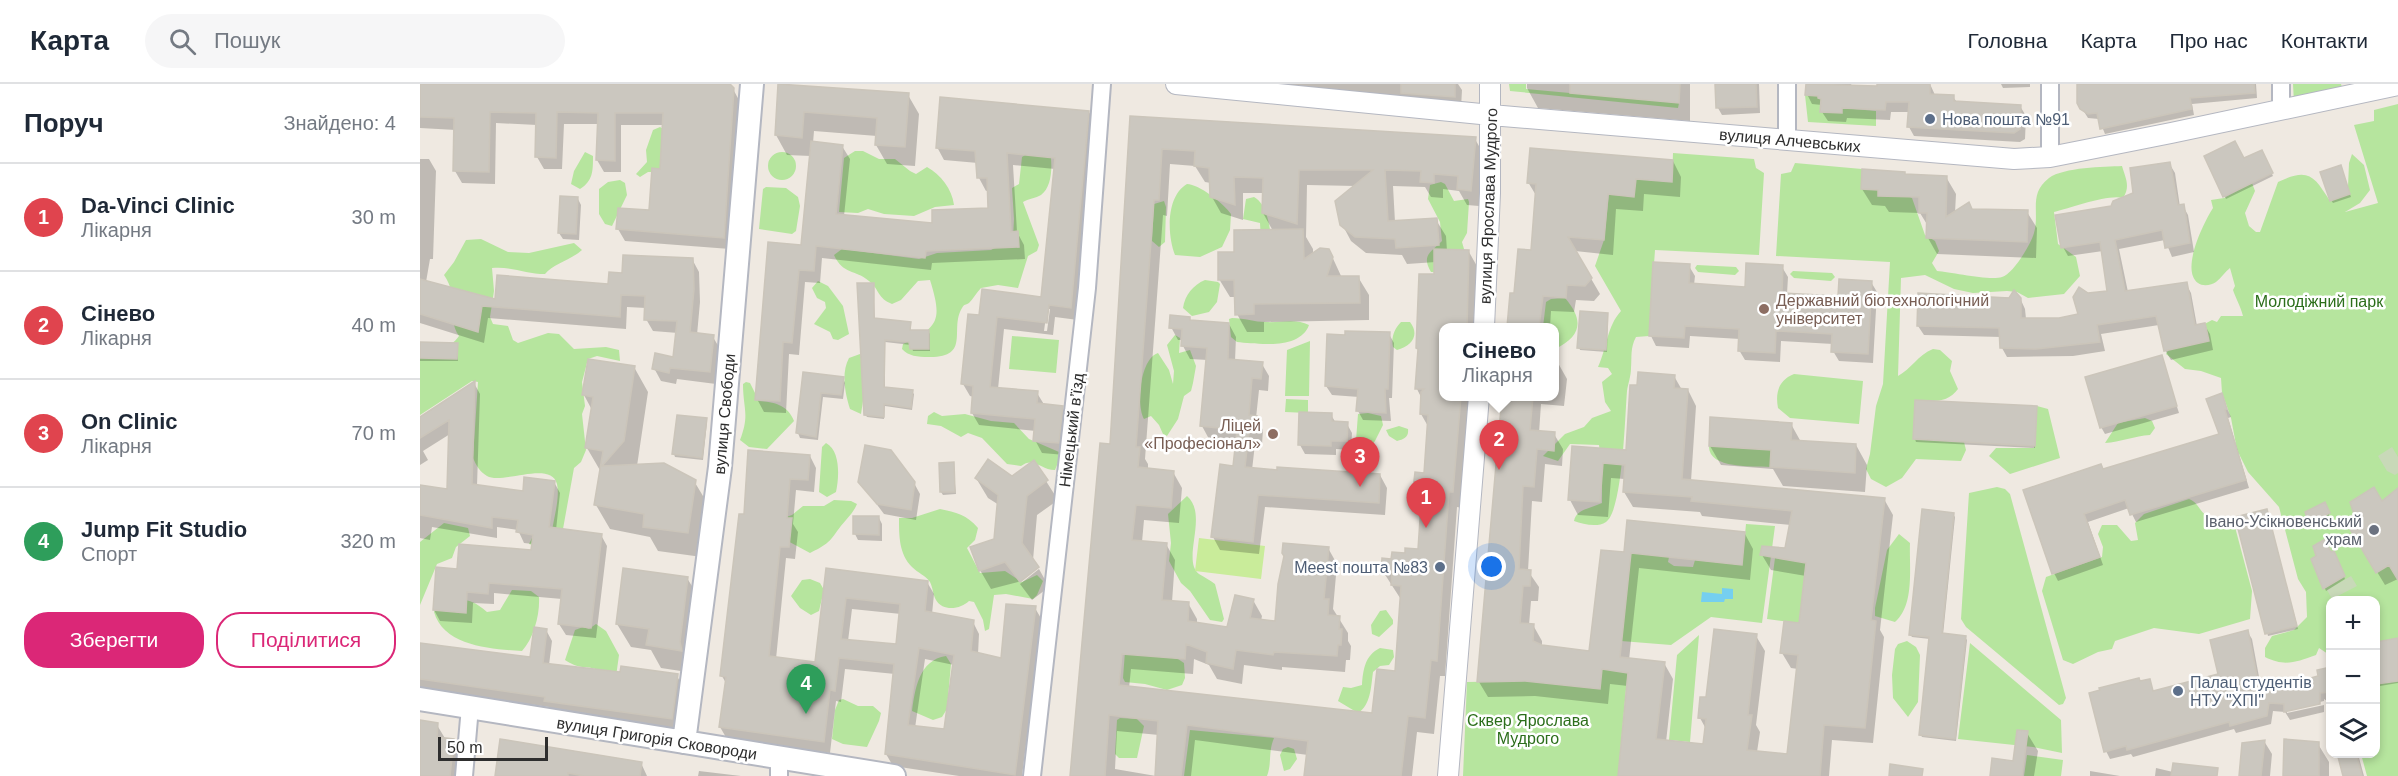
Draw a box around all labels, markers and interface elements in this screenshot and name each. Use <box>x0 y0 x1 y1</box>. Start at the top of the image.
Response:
search box <box>145 14 565 68</box>
text: Карта <box>30 25 109 56</box>
icon: search <box>166 25 199 58</box>
text: Пошук <box>214 28 280 53</box>
text: Головна <box>1968 29 2047 52</box>
text: Карта <box>2080 29 2137 52</box>
text: Про нас <box>2170 29 2248 52</box>
text: Контакти <box>2281 29 2368 52</box>
text: Поруч <box>24 108 104 138</box>
street label: вулиця Ярослава Мудрого <box>1477 108 1500 304</box>
place label: Нова пошта №91 <box>1942 111 2070 128</box>
text: Знайдено: 4 <box>283 112 396 134</box>
marker: Нова пошта №91 <box>1923 112 1937 126</box>
street label: вулиця Алчевських <box>1719 126 1861 155</box>
text: Da-Vinci Сlinic <box>81 193 235 218</box>
text: 1 <box>38 206 49 228</box>
text: 30 m <box>352 206 396 228</box>
text: Лікарня <box>81 219 152 241</box>
place label: Державний біотехнологічний університет <box>1776 292 1989 327</box>
park label: Молодіжний парк <box>2255 293 2384 310</box>
text: Сінево <box>81 301 155 326</box>
marker: Державний біотехнологічний університет <box>1757 302 1771 316</box>
text: 2 <box>38 314 49 336</box>
text: 40 m <box>352 314 396 336</box>
popup <box>1439 323 1559 401</box>
text: Лікарня <box>81 327 152 349</box>
text: Сінево <box>1462 338 1536 363</box>
street label: вулиця Свободи <box>711 353 738 475</box>
text: Лікарня <box>1462 364 1533 386</box>
street label: Німецький в’їзд <box>1056 371 1087 488</box>
text: On Clinic <box>81 409 178 434</box>
place label: Ліцей «Професіонал» <box>1144 417 1261 452</box>
pin: 2 <box>1480 420 1518 470</box>
text: 3 <box>38 422 49 444</box>
text: 70 m <box>352 422 396 444</box>
marker: Ліцей «Професіонал» <box>1266 427 1280 441</box>
text: Лікарня <box>81 435 152 457</box>
pin: 3 <box>1340 438 1380 487</box>
pin: 1 <box>1406 478 1446 528</box>
place label: Івано-Усікновенський храм <box>2205 513 2362 548</box>
text: Jump Fit Studio <box>81 517 247 542</box>
marker: Івано-Усікновенський храм <box>2367 523 2381 537</box>
text: 4 <box>38 530 49 552</box>
text: 320 m <box>340 530 396 552</box>
text: Спорт <box>81 543 137 565</box>
your location <box>1477 552 1506 581</box>
place label: Meest пошта №83 <box>1294 559 1428 576</box>
marker: Meest пошта №83 <box>1433 560 1447 574</box>
map controls <box>2326 596 2380 758</box>
button: + <box>2326 596 2380 650</box>
button: Зберегти <box>24 612 204 668</box>
button: Поділитися <box>216 612 396 668</box>
button: − <box>2326 650 2380 704</box>
pin: 4 <box>786 664 826 714</box>
place label: Палац студентів НТУ "ХПІ" <box>2190 674 2312 709</box>
marker: Палац студентів НТУ "ХПІ" <box>2171 684 2185 698</box>
button: layers <box>2326 704 2380 758</box>
park label: Сквер Ярослава Мудрого <box>1467 712 1589 747</box>
street label: вулиця Григорія Сковороди <box>556 714 758 763</box>
scale bar <box>438 734 548 762</box>
text: 50 m <box>447 739 483 756</box>

